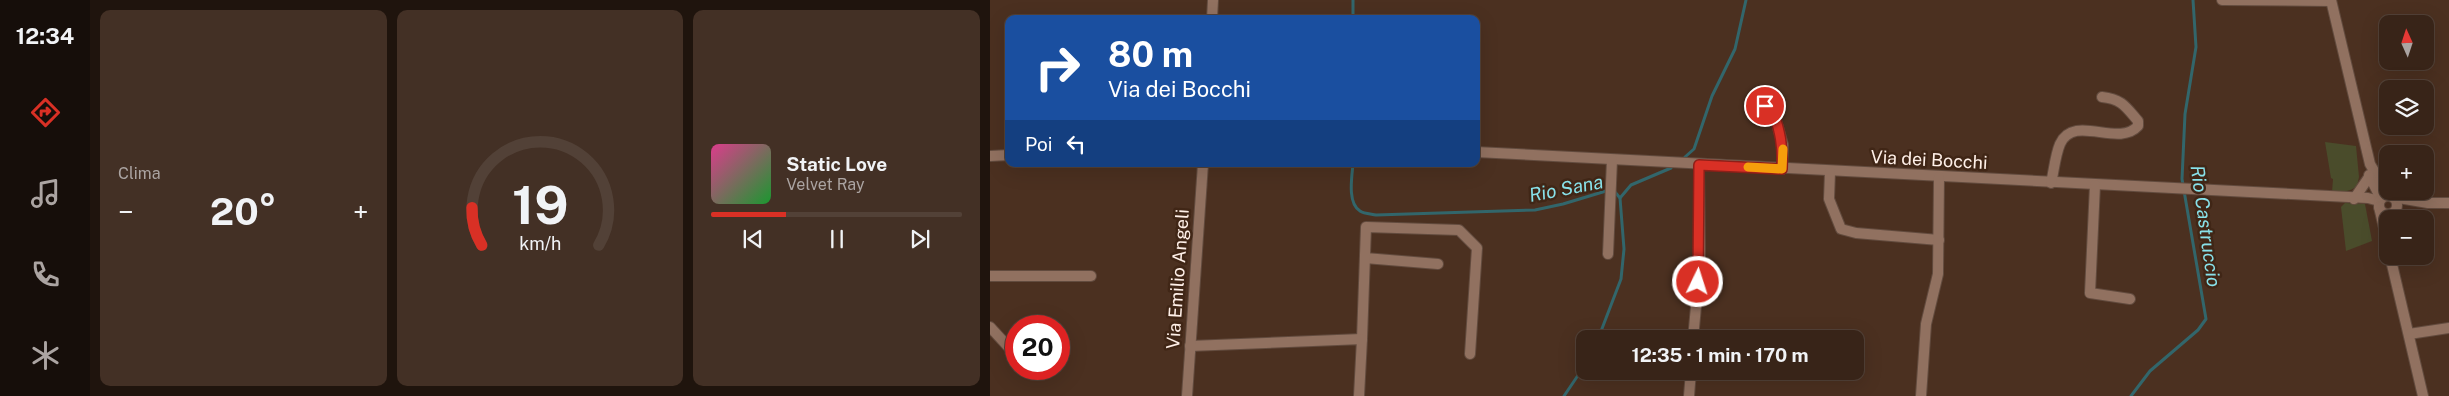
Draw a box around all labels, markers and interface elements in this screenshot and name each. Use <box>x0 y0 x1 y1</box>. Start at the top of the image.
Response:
north arrow <box>2379 15 2434 70</box>
map controls <box>2379 15 2434 265</box>
text: 12:34 <box>16 23 74 49</box>
text: 80 m <box>1108 34 1193 75</box>
icon: right <box>1025 35 1090 100</box>
text: Via dei Bocchi <box>1108 76 1251 102</box>
button: layers <box>2379 80 2434 135</box>
pin <box>1744 85 1786 127</box>
icon: arrive <box>1751 92 1779 120</box>
icon: directions <box>28 95 63 130</box>
icon: left <box>1062 130 1090 158</box>
text: Poi <box>1025 133 1052 155</box>
button: + <box>2379 145 2434 200</box>
street label: Via dei Bocchi <box>1870 146 1988 173</box>
text: Static Love <box>786 153 887 175</box>
text: Clima <box>118 164 161 183</box>
water label: Rio Castruccio <box>2187 164 2225 288</box>
water label: Rio Sana <box>1527 170 1605 206</box>
text: 19 <box>512 175 568 236</box>
text: Velvet Ray <box>786 175 864 194</box>
icon: music <box>28 176 63 211</box>
text: 20° <box>210 189 277 234</box>
text: − <box>118 195 134 228</box>
text: + <box>353 195 369 228</box>
street label: Via Emilio Angeli <box>1162 208 1193 350</box>
button: − <box>2379 210 2434 265</box>
icon: previous <box>739 225 767 253</box>
icon: pause <box>823 225 851 253</box>
icon: next <box>906 225 934 253</box>
text: km/h <box>519 233 561 254</box>
position arrow <box>1671 255 1723 307</box>
icon: phone <box>28 257 63 292</box>
speed limit sign: 20 <box>1005 315 1070 380</box>
icon: climate <box>28 338 63 373</box>
text: 12:35 · 1 min · 170 m <box>1632 344 1808 366</box>

